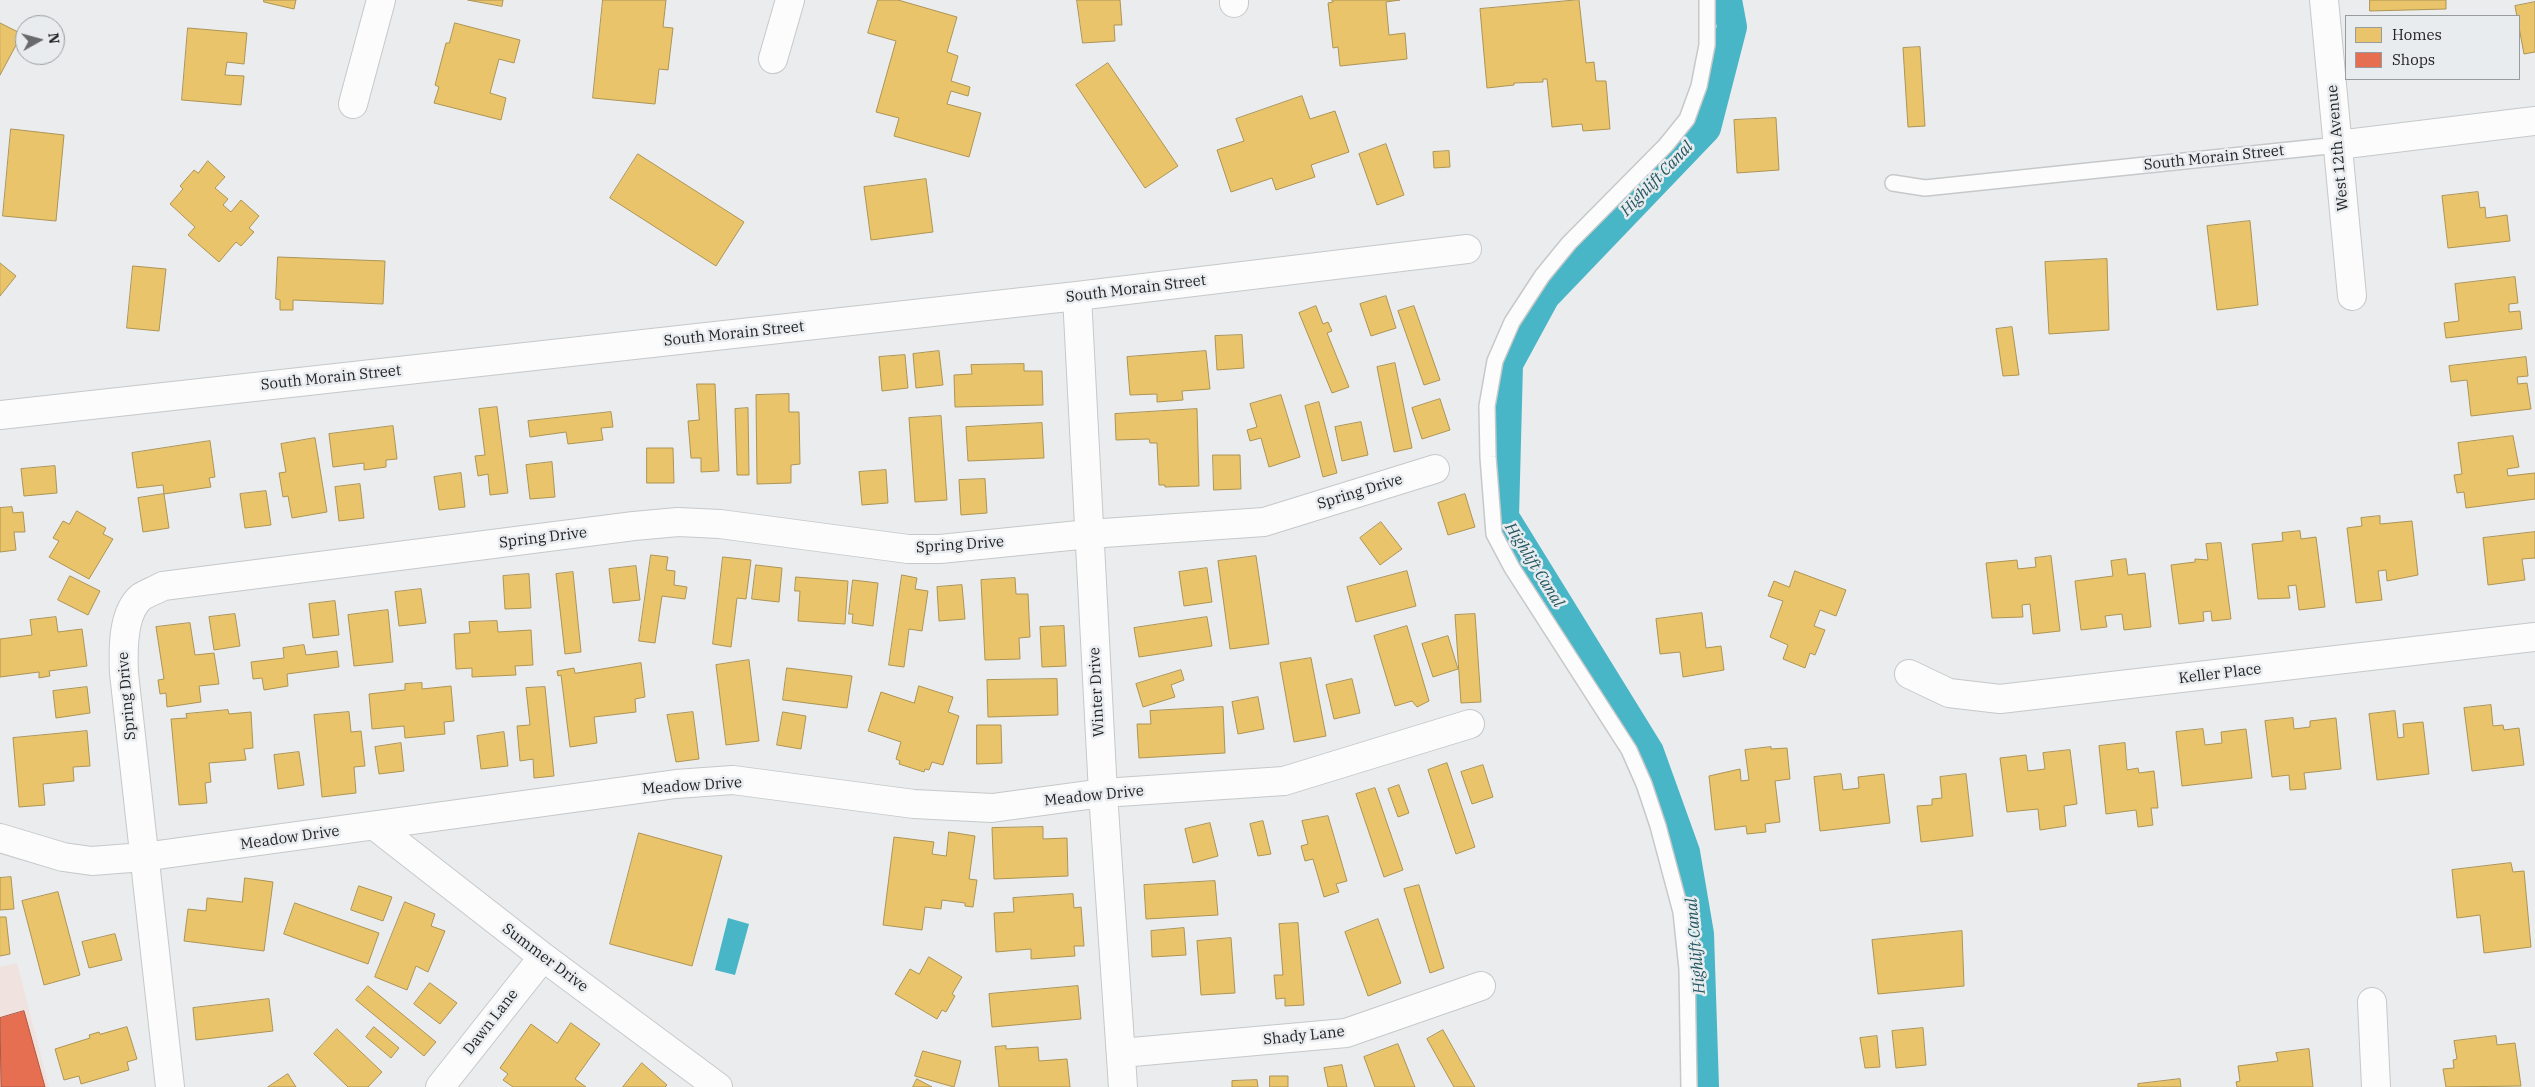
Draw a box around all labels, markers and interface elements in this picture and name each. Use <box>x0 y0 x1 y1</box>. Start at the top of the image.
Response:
north arrow <box>15 15 65 65</box>
legend <box>2345 15 2520 80</box>
text: Homes <box>2392 25 2442 44</box>
text: N <box>44 32 64 45</box>
text: Shops <box>2392 50 2435 69</box>
street label: West 12th Avenue <box>2324 84 2352 212</box>
water label: Highlift Canal <box>1617 138 1697 220</box>
street label: South Morain Street <box>2143 142 2285 174</box>
street label: South Morain Street <box>1065 271 1207 307</box>
street label: South Morain Street <box>663 318 805 350</box>
street label: South Morain Street <box>260 362 402 394</box>
street label: Spring Drive <box>1315 470 1405 514</box>
water label: Highlift Canal <box>1500 519 1568 611</box>
street label: Spring Drive <box>498 524 588 552</box>
street label: Spring Drive <box>915 533 1005 557</box>
street label: Winter Drive <box>1086 647 1108 737</box>
street label: Spring Drive <box>114 651 140 741</box>
street label: Keller Place <box>2178 660 2262 688</box>
street label: Meadow Drive <box>642 774 742 798</box>
street label: Meadow Drive <box>1043 782 1145 810</box>
street label: Meadow Drive <box>239 822 341 854</box>
water label: Highlift Canal <box>1682 897 1710 995</box>
street label: Summer Drive <box>499 920 591 996</box>
street label: Dawn Lane <box>460 986 522 1058</box>
street label: Shady Lane <box>1262 1023 1346 1049</box>

